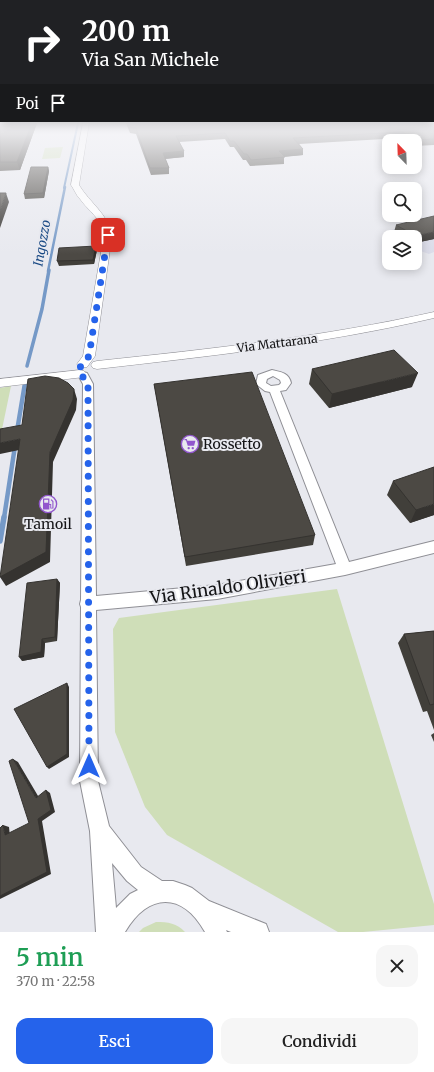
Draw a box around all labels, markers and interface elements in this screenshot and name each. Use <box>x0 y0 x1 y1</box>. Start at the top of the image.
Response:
text: 200 m <box>82 13 170 49</box>
icon: right <box>16 16 68 68</box>
text: Via San Michele <box>82 48 219 71</box>
icon: arrive <box>47 92 69 114</box>
text: Poi <box>16 94 39 113</box>
north arrow <box>382 134 422 174</box>
map controls <box>382 134 422 270</box>
button: search <box>382 182 422 222</box>
water label: Ingozzo <box>30 218 54 268</box>
pin <box>91 218 125 252</box>
icon: arrive <box>97 224 119 246</box>
button: layers <box>382 230 422 270</box>
street label: Via Mattarana <box>235 331 319 356</box>
supermarket icon: Rossetto <box>180 434 200 454</box>
place label: Rossetto <box>203 435 261 453</box>
fuel station icon: Tamoil <box>38 494 58 514</box>
place label: Tamoil <box>24 515 73 533</box>
street label: Via Rinaldo Olivieri <box>148 565 308 609</box>
position arrow <box>68 745 110 787</box>
text: 5 min <box>16 942 84 973</box>
button: close <box>376 945 418 987</box>
text: 370 m · 22:58 <box>16 973 95 990</box>
button: Esci <box>16 1018 213 1064</box>
button: Condividi <box>221 1018 418 1064</box>

